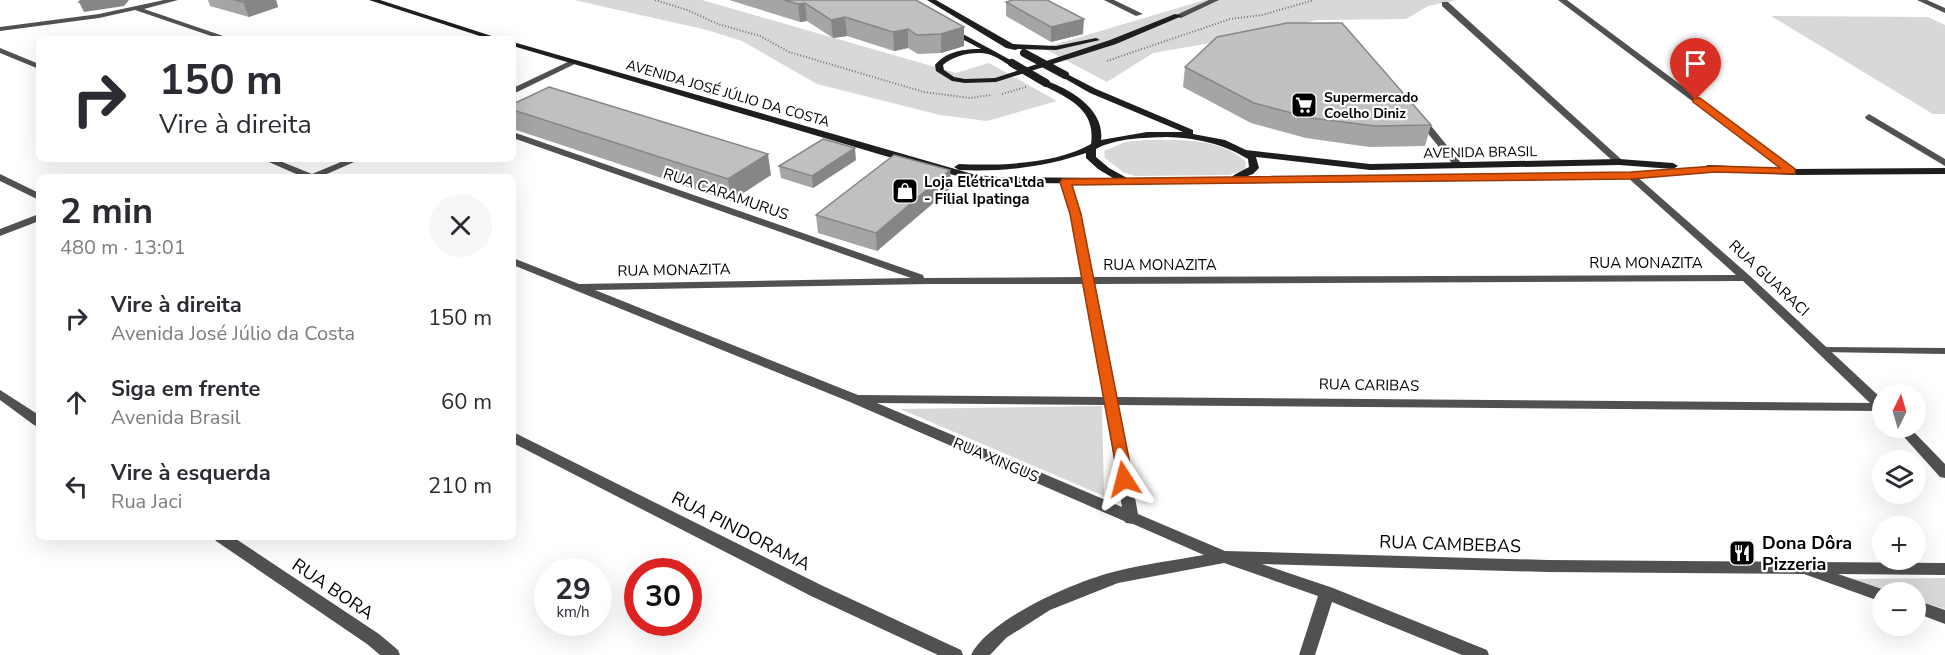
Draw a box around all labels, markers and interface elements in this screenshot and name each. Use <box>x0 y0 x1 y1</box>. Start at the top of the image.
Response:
pin <box>1670 38 1721 100</box>
icon: arrive <box>1679 47 1712 80</box>
text: 150 m <box>159 52 283 109</box>
street label: AVENIDA JOSÉ JÚLIO DA COSTA <box>624 55 832 132</box>
icon: right <box>60 60 138 138</box>
place label: Supermercado Coelho Diniz <box>1324 88 1418 123</box>
supermarket icon: Supermercado Coelho Diniz <box>1289 90 1319 120</box>
text: Vire à direita <box>159 106 312 143</box>
street label: AVENIDA BRASIL <box>1423 142 1537 163</box>
street label: RUA CARAMURUS <box>661 163 791 225</box>
place label: Loja Elétrica Ltda - Filial Ipatinga <box>924 172 1045 209</box>
shop icon: Loja Elétrica Ltda - Filial Ipatinga <box>890 176 920 206</box>
text: 2 min <box>60 187 153 236</box>
button: close <box>429 194 492 257</box>
text: 480 m · 13:01 <box>60 234 186 261</box>
street label: RUA GUARACI <box>1725 236 1813 320</box>
street label: RUA MONAZITA <box>1589 253 1703 273</box>
street label: RUA MONAZITA <box>1103 255 1217 275</box>
street label: RUA MONAZITA <box>617 259 731 281</box>
text: Vire à direita <box>111 290 242 320</box>
icon: right <box>60 302 93 335</box>
text: 150 m <box>428 303 492 333</box>
text: Avenida José Júlio da Costa <box>111 320 355 347</box>
text: Siga em frente <box>111 374 260 404</box>
street label: RUA CARIBAS <box>1319 374 1419 396</box>
north arrow <box>1872 384 1926 438</box>
map controls <box>1872 384 1926 636</box>
icon: ahead <box>60 386 93 419</box>
text: 60 m <box>441 387 492 417</box>
text: Avenida Brasil <box>111 404 241 431</box>
street label: RUA XINGUS <box>950 433 1042 487</box>
position arrow <box>1092 447 1156 511</box>
button: layers <box>1872 450 1926 504</box>
text: Vire à esquerda <box>111 458 271 488</box>
icon: left <box>60 470 93 503</box>
text: 210 m <box>428 471 492 501</box>
street label: RUA PINDORAMA <box>667 486 815 576</box>
text: Rua Jaci <box>111 488 182 515</box>
button: + <box>1872 516 1926 570</box>
street label: RUA CAMBEBAS <box>1379 530 1521 558</box>
place label: Dona Dôra Pizzeria <box>1762 531 1852 576</box>
restaurant icon: Dona Dôra Pizzeria <box>1727 538 1757 568</box>
street label: RUA BORA <box>287 553 379 625</box>
speed limit sign: 30 <box>624 558 702 636</box>
text: 29 <box>555 569 591 610</box>
button: − <box>1872 582 1926 636</box>
text: km/h <box>556 602 590 622</box>

